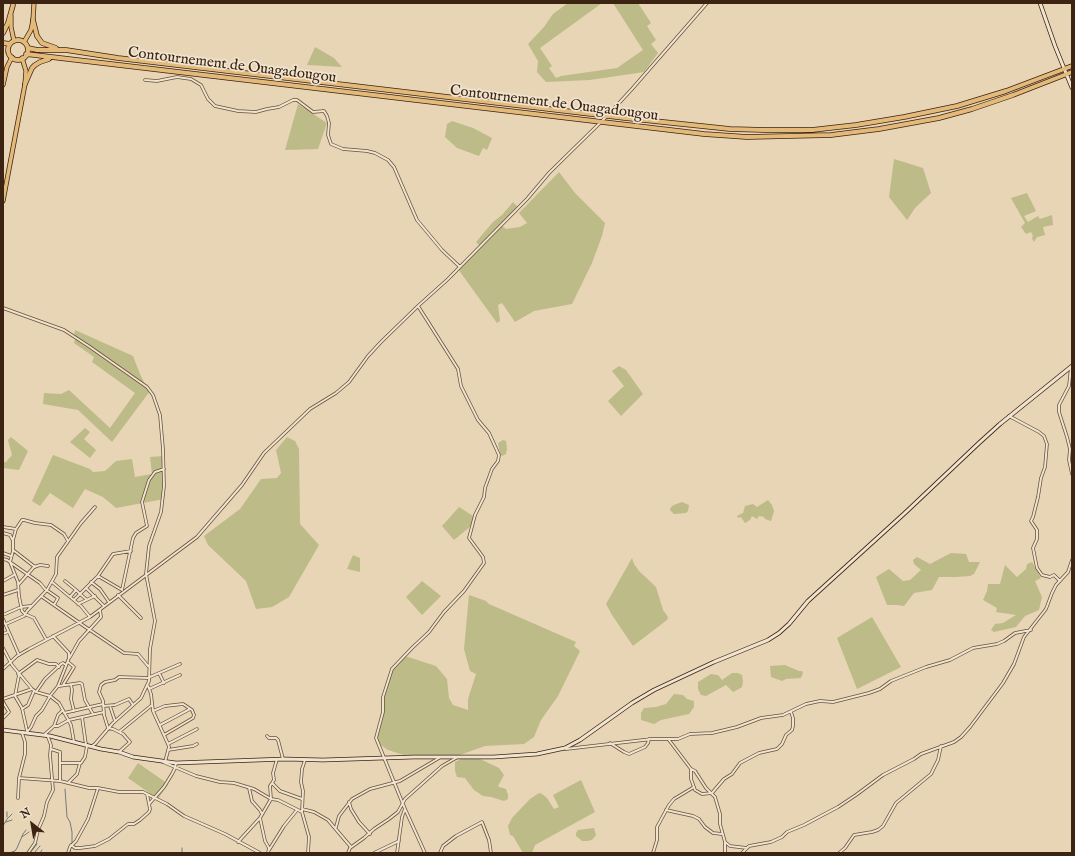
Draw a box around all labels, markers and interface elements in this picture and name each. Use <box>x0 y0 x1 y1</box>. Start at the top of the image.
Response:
street label: Contournement de Ouagadougou <box>127 44 337 88</box>
street label: Contournement de Ouagadougou <box>449 82 659 126</box>
north arrow <box>12 804 52 844</box>
text: N <box>18 805 34 822</box>

